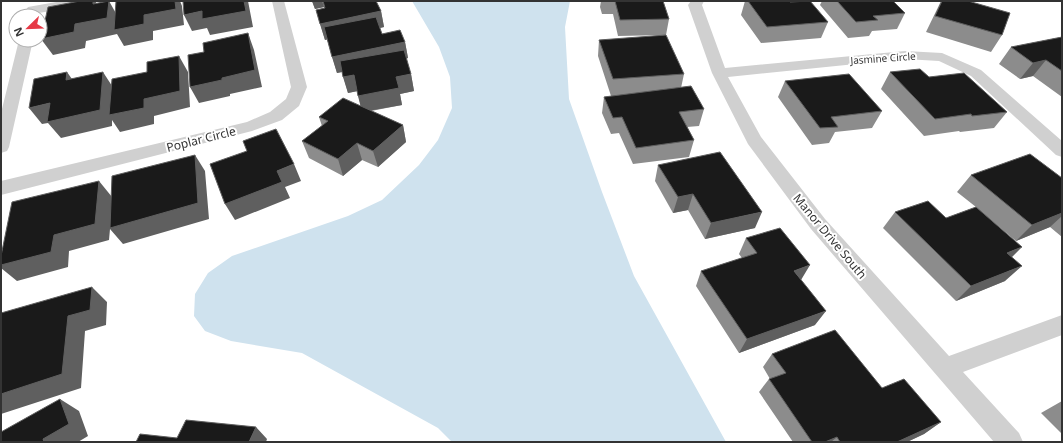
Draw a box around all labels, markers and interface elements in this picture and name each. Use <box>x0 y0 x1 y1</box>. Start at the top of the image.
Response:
north arrow <box>8 8 48 48</box>
text: N <box>10 25 27 39</box>
street label: Jasmine Circle <box>849 49 916 67</box>
street label: Poplar Circle <box>165 122 238 156</box>
street label: Manor Drive South <box>789 190 871 282</box>

